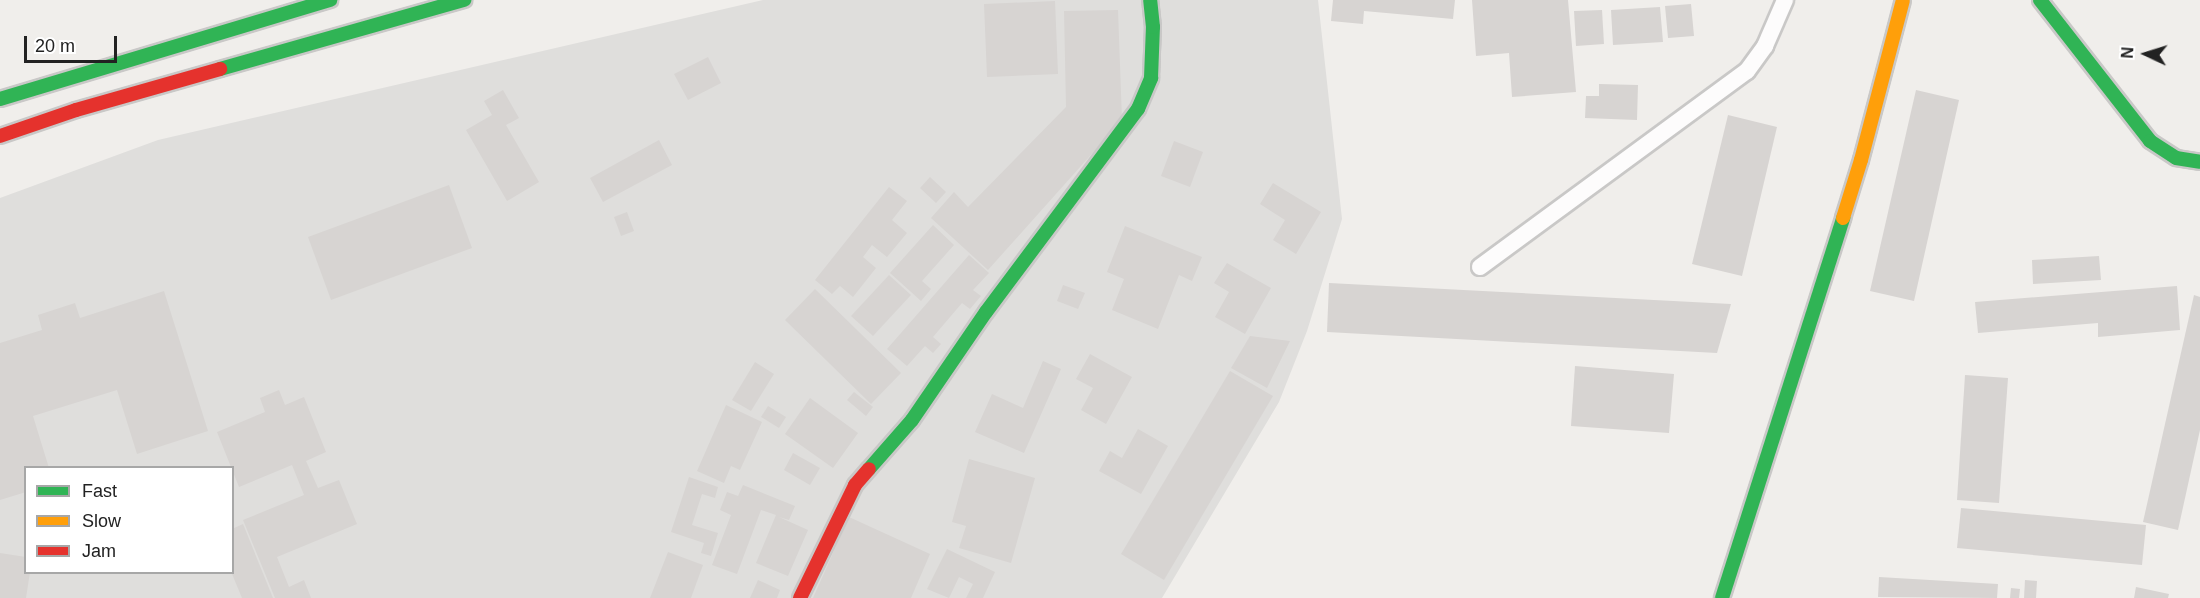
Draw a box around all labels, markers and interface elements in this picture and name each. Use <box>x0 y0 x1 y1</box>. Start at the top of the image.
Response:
scale bar <box>27 24 120 62</box>
north arrow <box>2116 24 2176 84</box>
text: 20 m <box>35 36 75 56</box>
text: N <box>2119 46 2136 59</box>
legend <box>24 466 234 574</box>
text: Fast <box>82 481 117 501</box>
text: Slow <box>82 511 121 531</box>
text: Jam <box>82 541 116 561</box>

